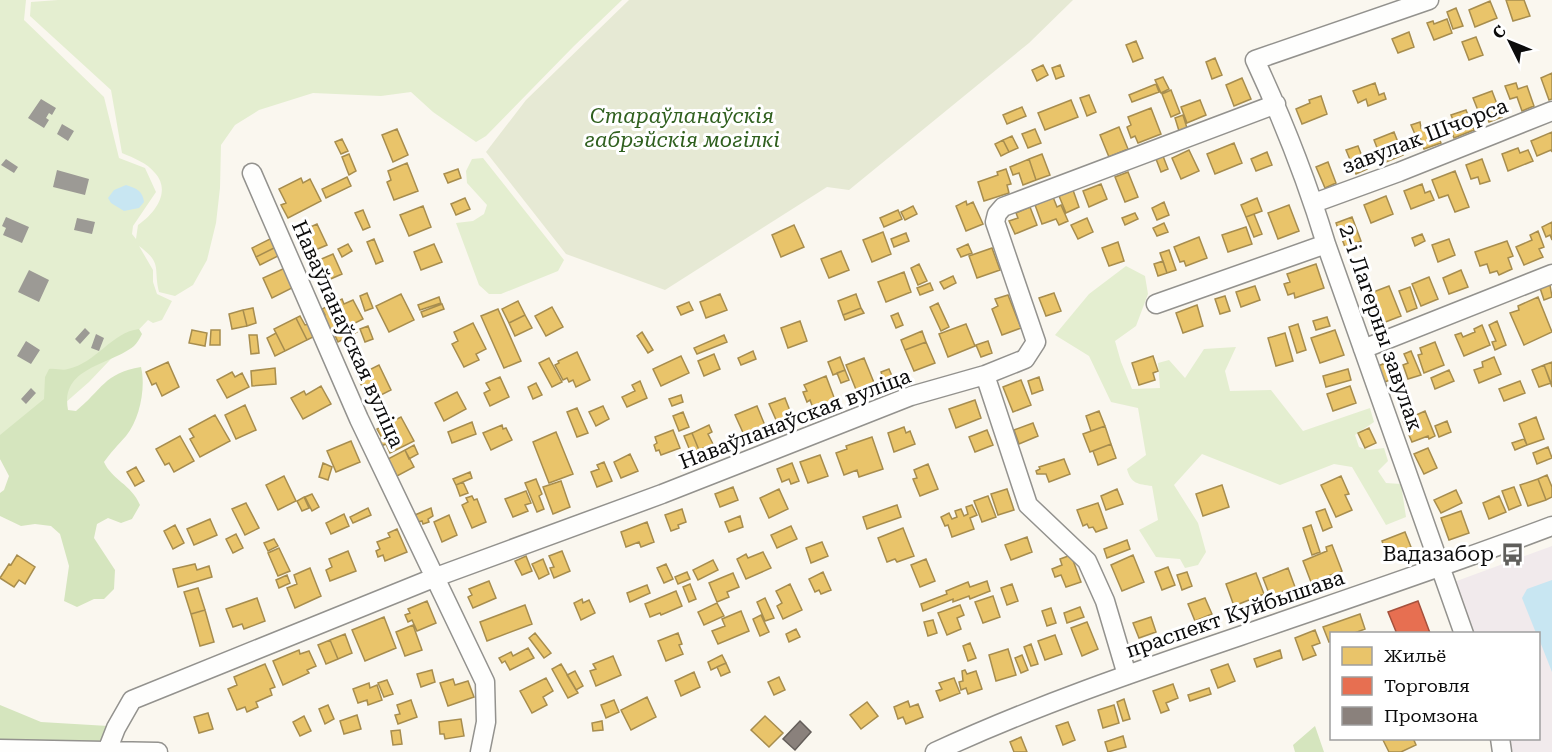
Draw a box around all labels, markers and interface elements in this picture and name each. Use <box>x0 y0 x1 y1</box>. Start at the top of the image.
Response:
north arrow <box>1480 12 1540 72</box>
text: С <box>1489 22 1510 43</box>
street label: завулак Шчорса <box>1339 93 1512 179</box>
park label: Стараўланаўскія габрэйскія могілкі <box>584 104 780 152</box>
street label: Наваўланаўская вуліца <box>287 217 409 452</box>
street label: 2-і Лагерны завулак <box>1334 222 1428 434</box>
street label: Наваўланаўская вуліца <box>676 364 915 474</box>
bus stop icon: Вадазабор <box>1499 541 1525 567</box>
place label: Вадазабор <box>1382 542 1494 566</box>
street label: праспект Куйбышава <box>1123 565 1348 663</box>
legend <box>1330 632 1540 740</box>
text: Жильё <box>1384 645 1446 666</box>
text: Торговля <box>1384 675 1470 696</box>
text: Промзона <box>1384 705 1478 726</box>

